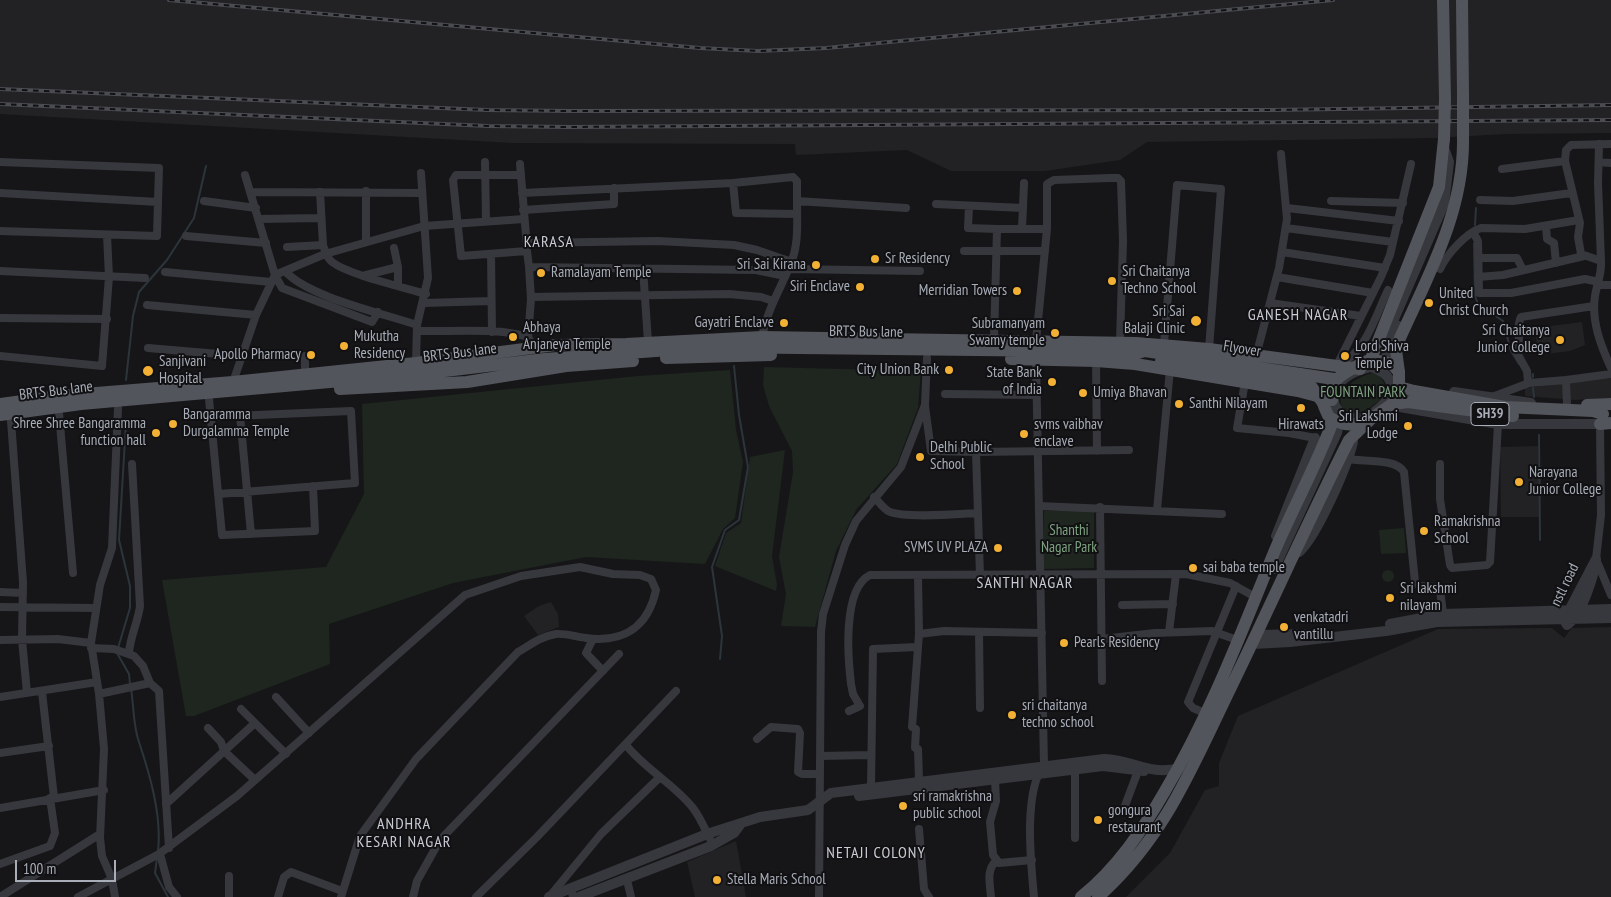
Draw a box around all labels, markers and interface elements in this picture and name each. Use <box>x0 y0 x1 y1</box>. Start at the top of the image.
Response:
district label: KARASA <box>523 232 575 252</box>
place label: Sr Residency <box>885 250 950 268</box>
marker: Sr Residency <box>869 253 881 265</box>
place label: Sri Sai Kirana <box>737 256 806 274</box>
marker: Sri Sai Kirana <box>810 259 822 271</box>
place label: Sri Chaitanya Techno School <box>1122 263 1196 298</box>
place label: Ramalayam Temple <box>551 264 651 282</box>
marker: Ramalayam Temple <box>535 267 547 279</box>
marker: Sri Chaitanya Techno School <box>1106 275 1118 287</box>
place label: Siri Enclave <box>790 278 850 296</box>
marker: Siri Enclave <box>854 281 866 293</box>
place label: Merridian Towers <box>919 282 1007 300</box>
marker: Merridian Towers <box>1011 285 1023 297</box>
place label: United Christ Church <box>1439 285 1508 320</box>
marker: United Christ Church <box>1423 297 1435 309</box>
place label: Sri Sai Balaji Clinic <box>1124 303 1185 338</box>
district label: GANESH NAGAR <box>1246 305 1350 325</box>
place label: Gayatri Enclave <box>694 314 774 332</box>
marker: Sri Sai Balaji Clinic <box>1189 314 1203 328</box>
place label: Subramanyam Swamy temple <box>969 315 1045 350</box>
marker: Gayatri Enclave <box>778 317 790 329</box>
place label: Abhaya Anjaneya Temple <box>523 319 611 354</box>
street label: BRTS Bus lane <box>829 322 903 342</box>
place label: Sri Chaitanya Junior College <box>1478 322 1550 357</box>
marker: Subramanyam Swamy temple <box>1049 327 1061 339</box>
place label: Mukutha Residency <box>354 328 405 363</box>
marker: Abhaya Anjaneya Temple <box>507 331 519 343</box>
marker: Sri Chaitanya Junior College <box>1554 334 1566 346</box>
street label: Flyover <box>1222 337 1262 361</box>
place label: Lord Shiva Temple <box>1355 338 1409 373</box>
marker: Mukutha Residency <box>338 340 350 352</box>
street label: BRTS Bus lane <box>422 340 498 366</box>
place label: Apollo Pharmacy <box>214 346 301 364</box>
marker: Apollo Pharmacy <box>305 349 317 361</box>
marker: Lord Shiva Temple <box>1339 350 1351 362</box>
place label: Sanjivani Hospital <box>159 353 206 388</box>
place label: City Union Bank <box>857 361 939 379</box>
marker: Sanjivani Hospital <box>141 364 155 378</box>
marker: City Union Bank <box>943 364 955 376</box>
place label: State Bank of India <box>987 364 1042 399</box>
marker: State Bank of India <box>1046 376 1058 388</box>
street label: BRTS Bus lane <box>18 378 94 404</box>
place label: Umiya Bhavan <box>1093 384 1167 402</box>
park label: FOUNTAIN PARK <box>1320 384 1406 402</box>
marker: Umiya Bhavan <box>1077 387 1089 399</box>
place label: Santhi Nilayam <box>1189 395 1267 413</box>
marker: Santhi Nilayam <box>1173 398 1185 410</box>
marker: Hirawats <box>1295 402 1307 414</box>
road number: SH39 <box>1471 402 1509 426</box>
place label: Bangaramma Durgalamma Temple <box>183 406 290 441</box>
place label: Sri Lakshmi Lodge <box>1339 408 1398 443</box>
place label: Shree Shree Bangaramma function hall <box>13 415 146 450</box>
place label: svms vaibhav enclave <box>1034 416 1103 451</box>
place label: Hirawats <box>1278 416 1324 434</box>
marker: Bangaramma Durgalamma Temple <box>167 418 179 430</box>
marker: Sri Lakshmi Lodge <box>1402 420 1414 432</box>
marker: Shree Shree Bangaramma function hall <box>150 427 162 439</box>
marker: svms vaibhav enclave <box>1018 428 1030 440</box>
place label: Delhi Public School <box>930 439 992 474</box>
marker: Delhi Public School <box>914 451 926 463</box>
place label: Narayana Junior College <box>1529 464 1601 499</box>
marker: Narayana Junior College <box>1513 476 1525 488</box>
place label: Ramakrishna School <box>1434 513 1500 548</box>
park label: Shanthi Nagar Park <box>1041 522 1097 557</box>
marker: Ramakrishna School <box>1418 525 1430 537</box>
place label: SVMS UV PLAZA <box>904 539 988 557</box>
marker: SVMS UV PLAZA <box>992 542 1004 554</box>
place label: sai baba temple <box>1203 559 1285 577</box>
street label: nstl road <box>1547 561 1583 609</box>
marker: sai baba temple <box>1187 562 1199 574</box>
district label: SANTHI NAGAR <box>975 573 1075 593</box>
place label: Sri lakshmi nilayam <box>1400 580 1457 615</box>
marker: Sri lakshmi nilayam <box>1384 592 1396 604</box>
place label: venkatadri vantillu <box>1294 609 1348 644</box>
marker: venkatadri vantillu <box>1278 621 1290 633</box>
place label: Pearls Residency <box>1074 634 1160 652</box>
marker: Pearls Residency <box>1058 637 1070 649</box>
place label: sri chaitanya techno school <box>1022 697 1094 732</box>
marker: sri chaitanya techno school <box>1006 709 1018 721</box>
place label: sri ramakrishna public school <box>913 788 992 823</box>
marker: sri ramakrishna public school <box>897 800 909 812</box>
place label: gongura restaurant <box>1108 802 1161 837</box>
district label: ANDHRA KESARI NAGAR <box>355 814 453 852</box>
marker: gongura restaurant <box>1092 814 1104 826</box>
district label: NETAJI COLONY <box>825 843 927 863</box>
scale bar <box>18 850 119 882</box>
text: 100 m <box>23 859 56 878</box>
place label: Stella Maris School <box>727 871 826 889</box>
marker: Stella Maris School <box>711 874 723 886</box>

